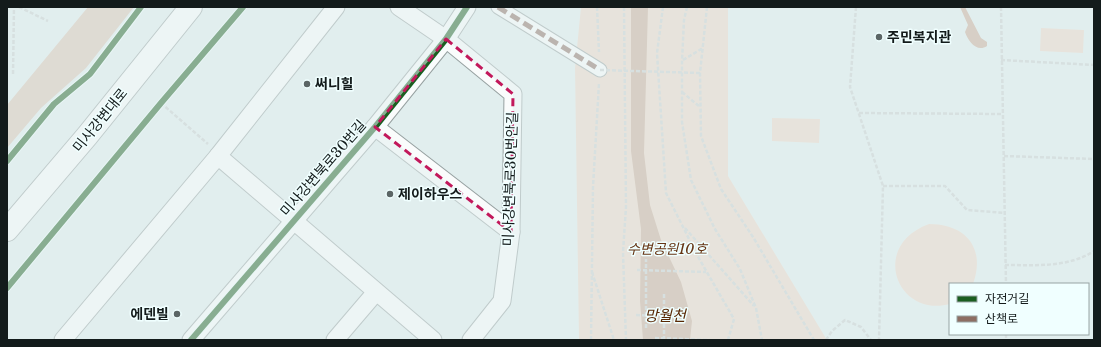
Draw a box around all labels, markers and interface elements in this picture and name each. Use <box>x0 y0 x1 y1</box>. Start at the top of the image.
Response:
place label: 주민복지관 <box>887 28 952 46</box>
marker: 주민복지관 <box>874 32 884 42</box>
place label: 써니힐 <box>315 75 354 93</box>
marker: 써니힐 <box>302 79 312 89</box>
street label: 미사강변대로 <box>69 84 131 156</box>
street label: 미사강변북로30번안길 <box>499 111 521 247</box>
street label: 미사강변북로30번길 <box>276 116 370 220</box>
place label: 제이하우스 <box>398 185 463 203</box>
marker: 제이하우스 <box>385 189 395 199</box>
park label: 수변공원10호 <box>627 240 708 258</box>
legend <box>949 283 1089 335</box>
text: 자전거길 <box>985 291 1029 306</box>
place label: 에덴빌 <box>130 305 169 323</box>
water label: 망월천 <box>644 306 688 325</box>
marker: 에덴빌 <box>172 309 182 319</box>
text: 산책로 <box>985 311 1018 326</box>

